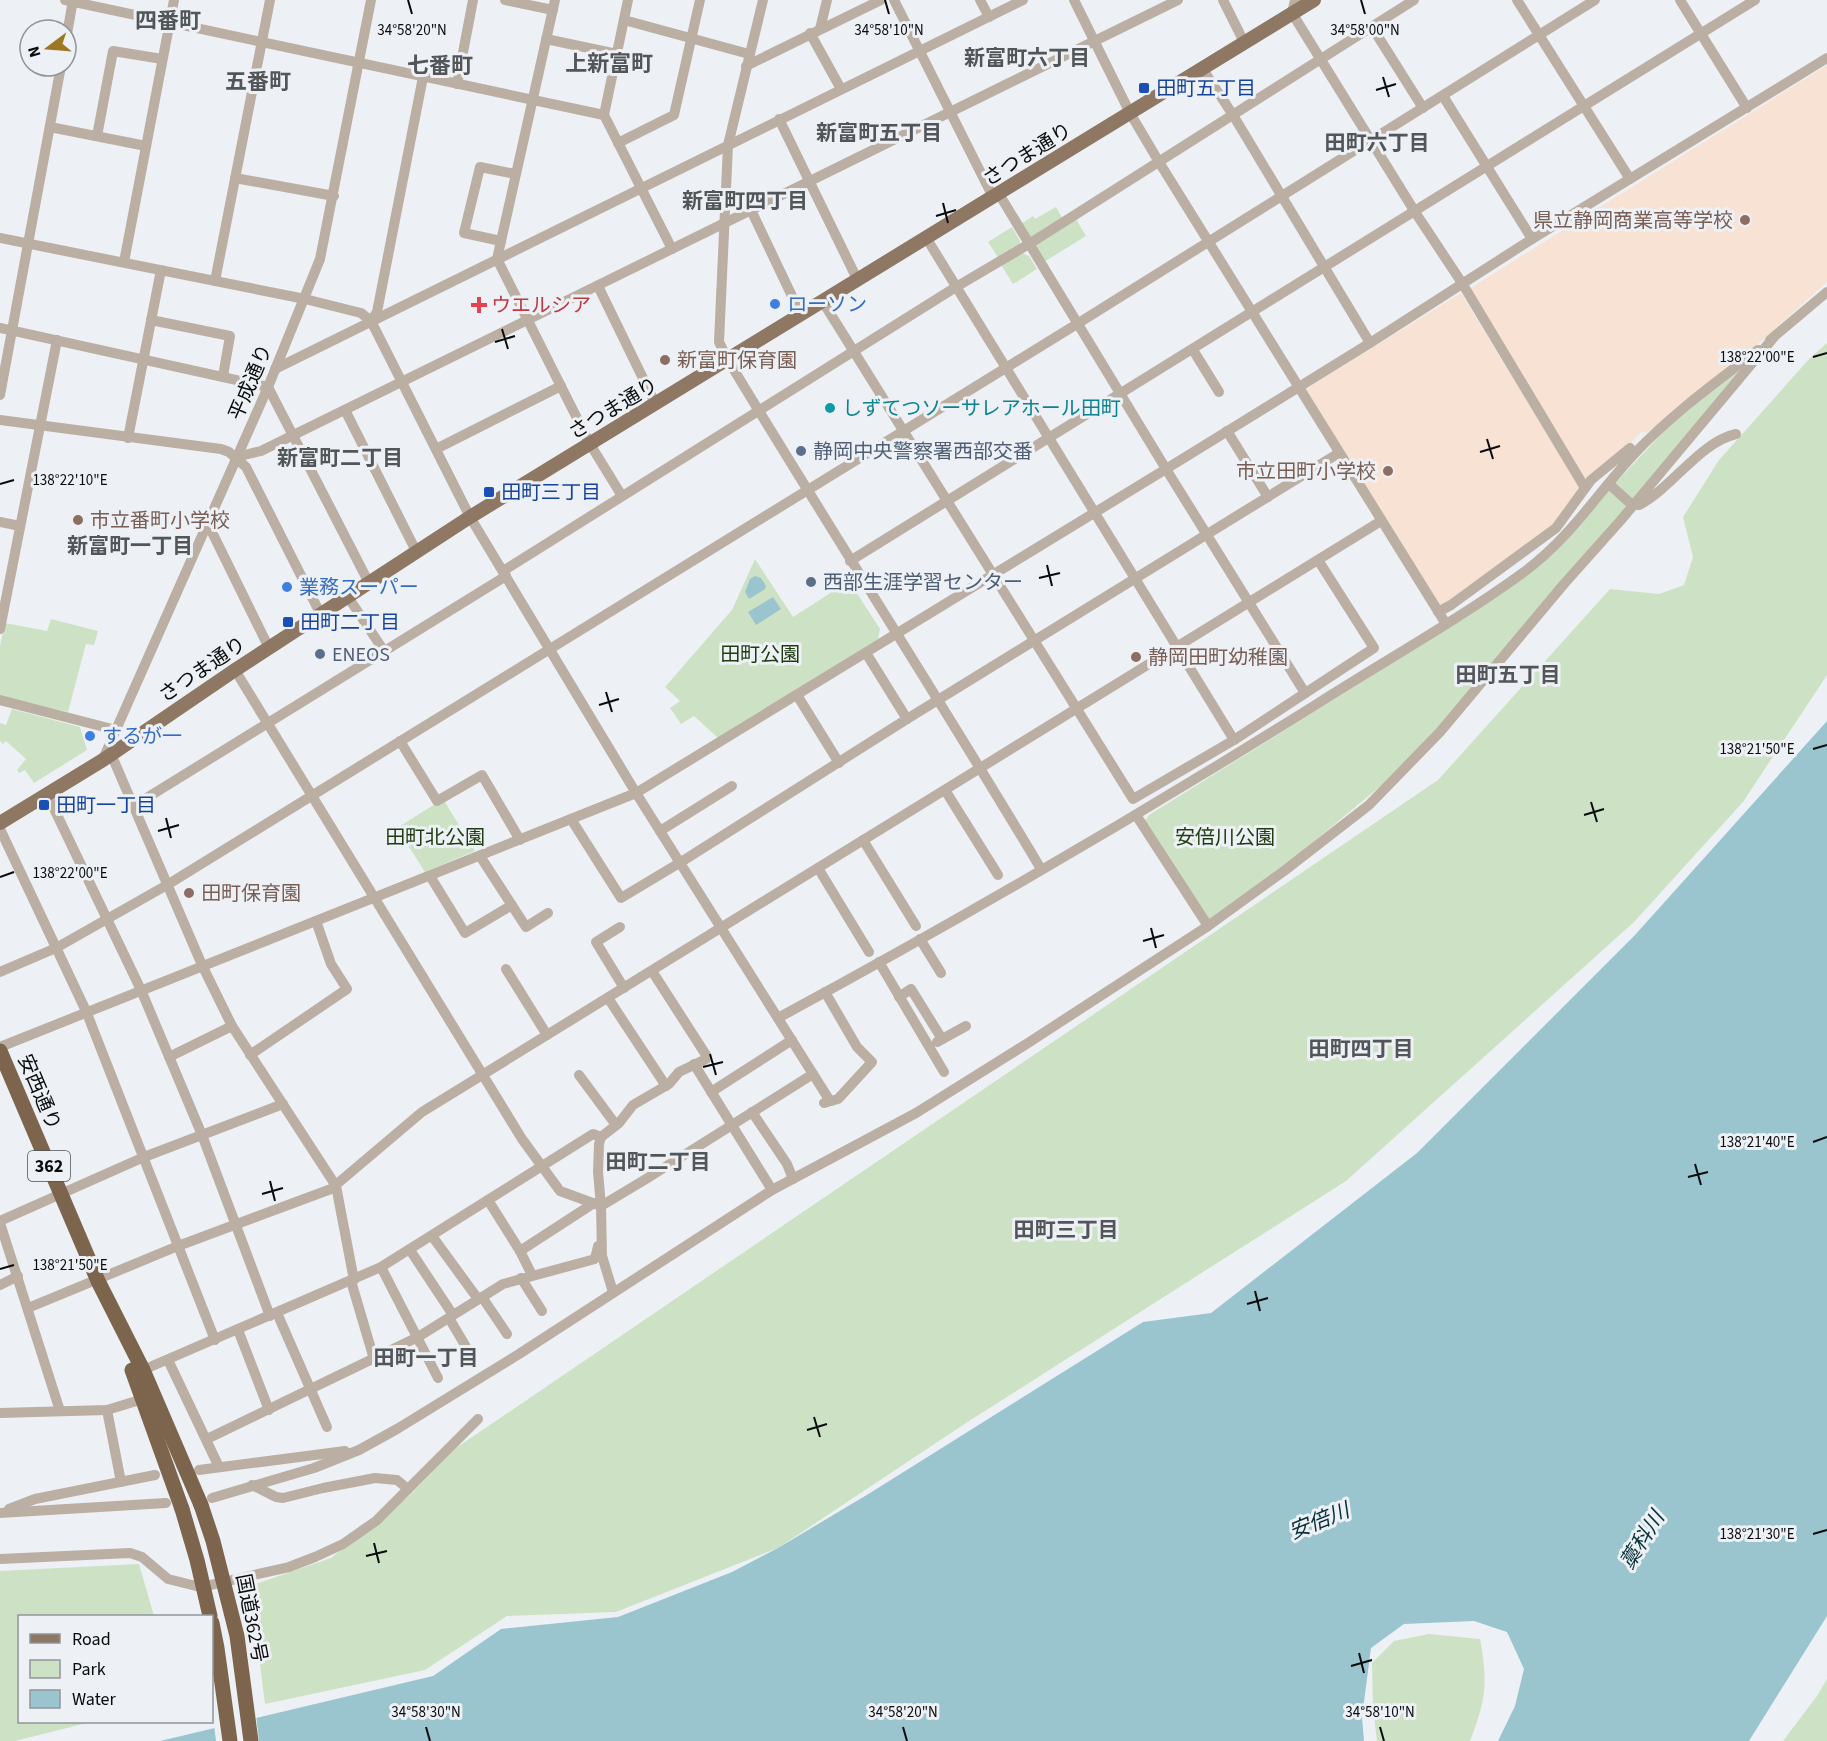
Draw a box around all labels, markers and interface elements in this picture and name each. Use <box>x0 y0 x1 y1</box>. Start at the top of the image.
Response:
district label: 四番町 <box>135 5 201 37</box>
north arrow <box>18 18 78 78</box>
text: 34°58'20"N <box>377 20 447 41</box>
text: 34°58'10"N <box>854 20 924 41</box>
text: 34°58'00"N <box>1330 20 1400 41</box>
district label: 新富町六丁目 <box>964 43 1090 73</box>
text: N <box>23 44 47 60</box>
district label: 上新富町 <box>565 48 653 80</box>
district label: 七番町 <box>407 50 473 82</box>
district label: 五番町 <box>225 66 291 98</box>
place label: 田町五丁目 <box>1156 75 1256 103</box>
marker: 田町五丁目 <box>1137 81 1151 95</box>
street label: さつま通り <box>978 116 1077 193</box>
district label: 新富町五丁目 <box>816 118 942 148</box>
district label: 田町六丁目 <box>1325 128 1430 158</box>
district label: 新富町四丁目 <box>682 186 808 216</box>
place label: 県立静岡商業高等学校 <box>1533 207 1733 235</box>
marker: 県立静岡商業高等学校 <box>1738 213 1752 227</box>
place label: ローソン <box>787 291 867 319</box>
place label: ウエルシア <box>491 292 591 320</box>
marker: ローソン <box>768 297 782 311</box>
marker: ウエルシア <box>472 298 486 312</box>
street label: 平成通り <box>222 340 279 425</box>
place label: 新富町保育園 <box>677 347 797 375</box>
text: 138°22'00"E <box>1719 347 1795 368</box>
marker: 新富町保育園 <box>658 353 672 367</box>
street label: さつま通り <box>563 371 664 447</box>
place label: しずてつソーサレアホール田町 <box>842 395 1121 423</box>
marker: しずてつソーサレアホール田町 <box>823 401 837 415</box>
place label: 静岡中央警察署西部交番 <box>813 438 1033 466</box>
district label: 新富町二丁目 <box>277 443 403 473</box>
marker: 静岡中央警察署西部交番 <box>794 444 808 458</box>
place label: 市立田町小学校 <box>1236 458 1376 486</box>
marker: 市立田町小学校 <box>1381 464 1395 478</box>
text: 138°22'10"E <box>32 470 108 491</box>
place label: 田町三丁目 <box>501 479 601 507</box>
marker: 田町三丁目 <box>482 485 496 499</box>
place label: 市立番町小学校 <box>90 507 230 535</box>
marker: 市立番町小学校 <box>71 513 85 527</box>
district label: 新富町一丁目 <box>67 531 193 561</box>
place label: 西部生涯学習センター <box>823 569 1023 597</box>
place label: 業務スーパー <box>299 574 419 602</box>
marker: 西部生涯学習センター <box>804 575 818 589</box>
marker: 業務スーパー <box>280 580 294 594</box>
place label: 田町二丁目 <box>300 609 400 637</box>
marker: 田町二丁目 <box>281 615 295 629</box>
street label: さつま通り <box>153 630 252 709</box>
place label: ENEOS <box>332 641 390 669</box>
park label: 田町公園 <box>720 641 800 669</box>
place label: 静岡田町幼稚園 <box>1148 644 1288 672</box>
marker: ENEOS <box>313 647 327 661</box>
marker: 静岡田町幼稚園 <box>1129 650 1143 664</box>
district label: 田町五丁目 <box>1456 660 1561 690</box>
place label: するが一 <box>102 723 182 751</box>
marker: するが一 <box>83 729 97 743</box>
text: 138°21'50"E <box>1719 739 1795 760</box>
place label: 田町一丁目 <box>56 792 156 820</box>
marker: 田町一丁目 <box>37 798 51 812</box>
park label: 田町北公園 <box>385 824 485 852</box>
park label: 安倍川公園 <box>1175 824 1275 852</box>
text: 138°22'00"E <box>32 863 108 884</box>
place label: 田町保育園 <box>201 880 301 908</box>
marker: 田町保育園 <box>182 886 196 900</box>
district label: 田町四丁目 <box>1309 1034 1414 1064</box>
street label: 安西通り <box>11 1050 68 1135</box>
text: 138°21'40"E <box>1719 1132 1795 1153</box>
district label: 田町二丁目 <box>606 1147 711 1177</box>
road number: 362 <box>28 1151 70 1181</box>
district label: 田町三丁目 <box>1014 1215 1119 1245</box>
text: 138°21'50"E <box>32 1255 108 1276</box>
district label: 田町一丁目 <box>374 1343 479 1373</box>
water label: 安倍川 <box>1284 1495 1356 1547</box>
water label: 藁科川 <box>1613 1504 1672 1575</box>
text: 138°21'30"E <box>1719 1524 1795 1545</box>
street label: 国道362号 <box>229 1571 273 1665</box>
legend <box>18 1615 213 1723</box>
text: Road <box>72 1627 111 1652</box>
text: Park <box>72 1657 106 1682</box>
text: Water <box>72 1687 116 1712</box>
text: 34°58'30"N <box>391 1702 461 1723</box>
text: 34°58'20"N <box>868 1702 938 1723</box>
text: 34°58'10"N <box>1345 1702 1415 1723</box>

